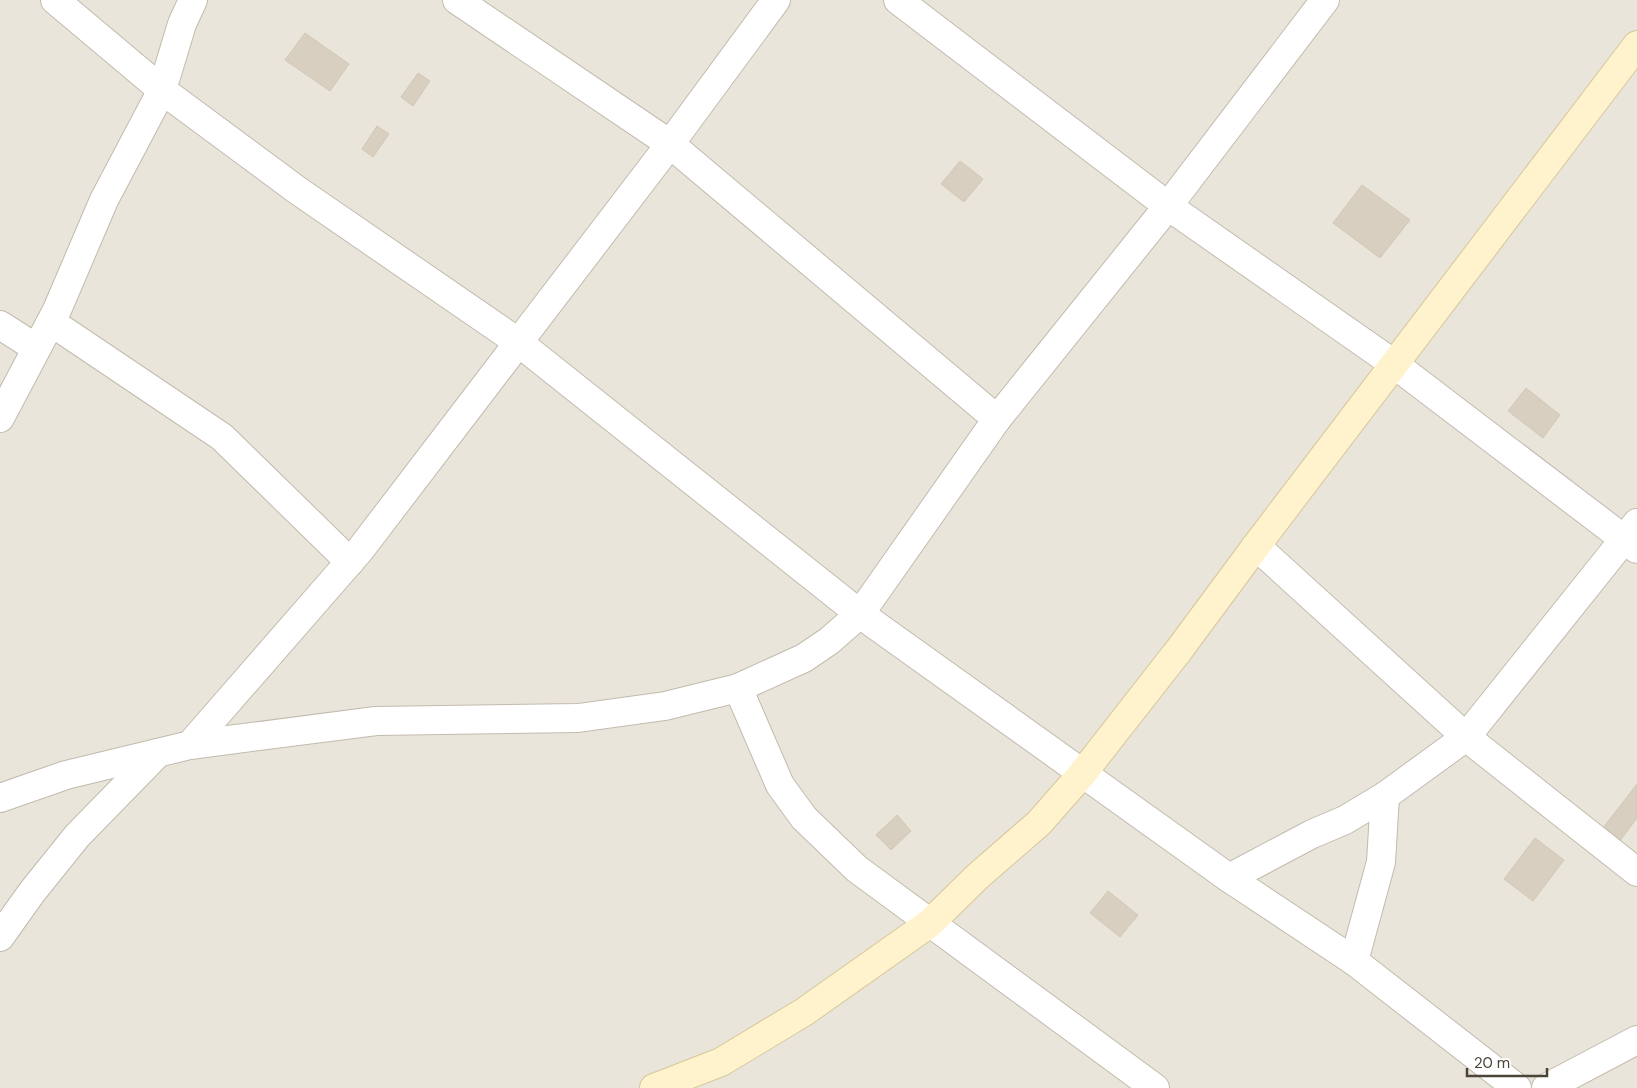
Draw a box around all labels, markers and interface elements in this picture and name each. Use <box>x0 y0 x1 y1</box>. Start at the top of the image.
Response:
scale bar <box>1467 1046 1547 1078</box>
text: 20 m <box>1474 1053 1510 1073</box>

